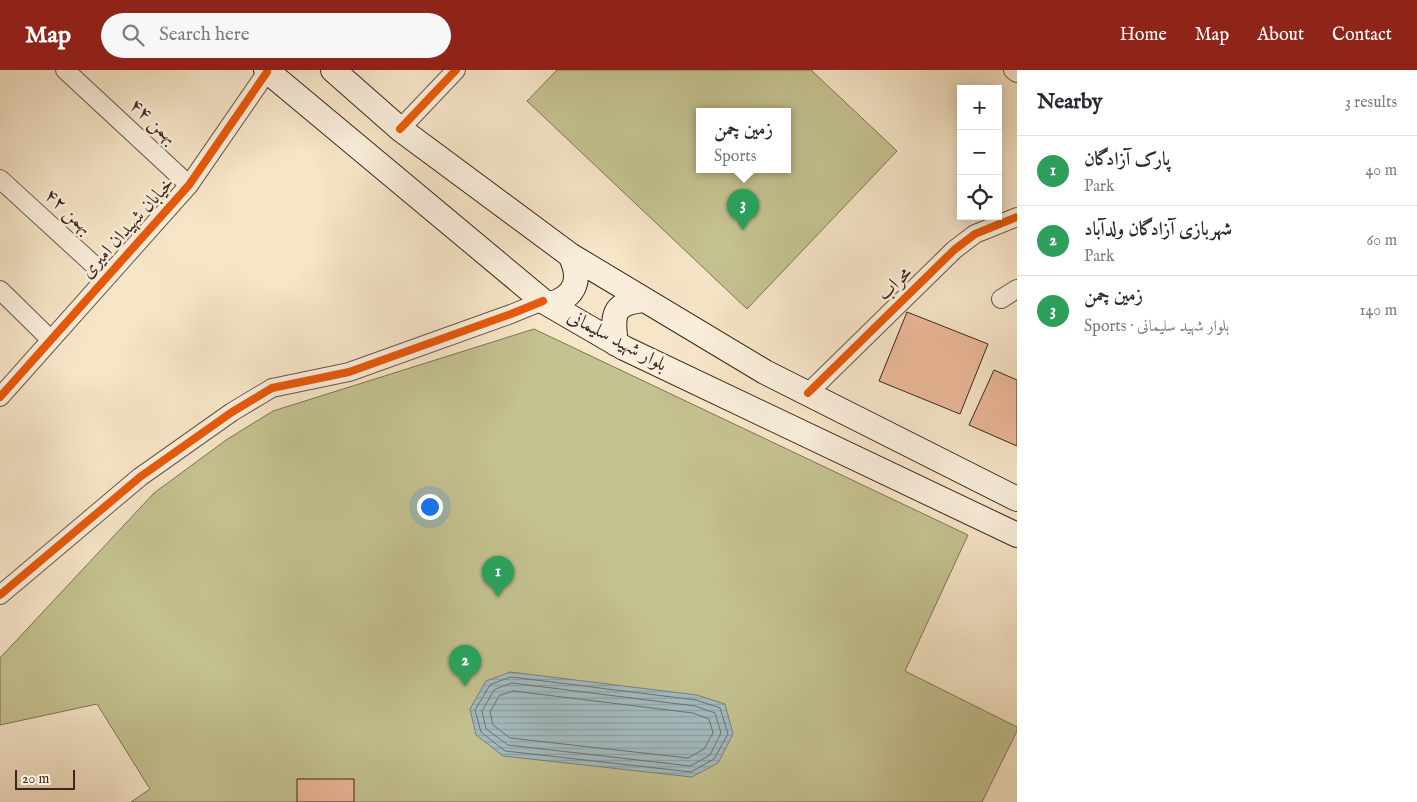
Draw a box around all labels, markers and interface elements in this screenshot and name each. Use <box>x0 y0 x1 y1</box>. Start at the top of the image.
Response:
search box <box>101 13 451 58</box>
text: Map <box>25 20 71 51</box>
icon: search <box>119 21 147 49</box>
text: Search here <box>159 23 250 47</box>
text: Home <box>1120 24 1167 47</box>
text: Map <box>1195 24 1229 47</box>
text: About <box>1257 24 1304 47</box>
text: Contact <box>1332 24 1392 47</box>
map controls <box>957 85 1002 220</box>
button: + <box>957 85 1002 130</box>
text: Nearby <box>1037 89 1102 116</box>
text: 3 results <box>1345 93 1397 113</box>
street label: بهمن ۴۴ <box>124 94 182 150</box>
popup <box>696 108 791 173</box>
text: زمین چمن <box>714 118 773 142</box>
button: − <box>957 130 1002 175</box>
text: Sports <box>714 147 756 167</box>
text: پارک آزادگان <box>1084 148 1170 172</box>
text: 1 <box>1050 161 1056 181</box>
text: 40 m <box>1365 161 1397 181</box>
street label: خیابان شهیدان امیری <box>76 172 180 284</box>
button: locate <box>957 175 1002 220</box>
text: Park <box>1084 177 1114 197</box>
street label: بهمن ۴۲ <box>39 184 97 240</box>
pin: 3 <box>727 189 759 230</box>
text: شهربازی آزادگان ولدآباد <box>1084 218 1232 242</box>
text: 2 <box>1049 231 1057 251</box>
text: 60 m <box>1367 231 1397 251</box>
text: Park <box>1084 247 1114 267</box>
street label: محراب <box>872 261 918 306</box>
text: زمین چمن <box>1084 284 1143 308</box>
text: 3 <box>1050 301 1056 321</box>
text: 140 m <box>1359 301 1397 321</box>
street label: بلوار شهید سلیمانی <box>563 305 671 377</box>
text: Sports · بلوار شهید سلیمانی <box>1084 317 1229 337</box>
your location <box>417 494 443 520</box>
pin: 1 <box>482 556 514 597</box>
pin: 2 <box>449 645 481 686</box>
scale bar <box>15 767 75 790</box>
text: 20 m <box>22 770 49 788</box>

